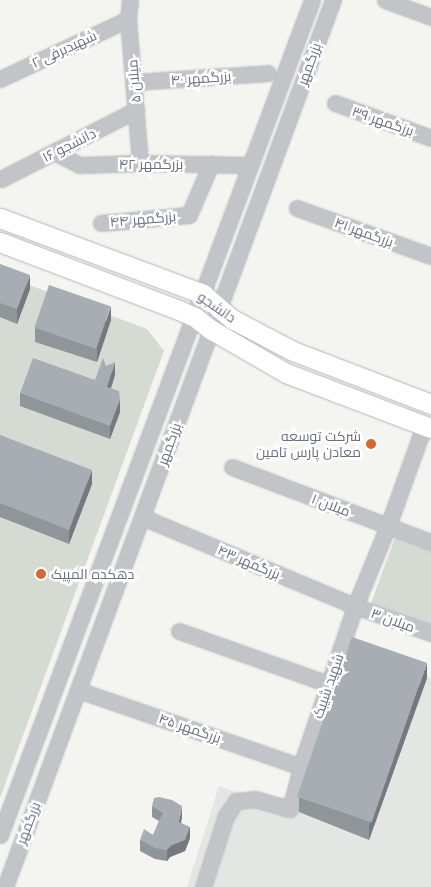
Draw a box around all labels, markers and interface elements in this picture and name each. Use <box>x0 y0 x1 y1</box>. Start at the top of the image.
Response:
street label: شهیدبرفی ۲ <box>29 27 99 71</box>
street label: بزرگمهر <box>294 40 324 88</box>
street label: میلان ۵ <box>124 59 144 103</box>
street label: بزرگمهر ۴۰ <box>170 68 232 88</box>
street label: برزگمهر ۳۹ <box>350 103 416 139</box>
street label: دانشجو ۱۶ <box>39 124 99 166</box>
street label: بزرگمهر ۴۲ <box>119 156 183 172</box>
street label: بزرگمهر ۴۴ <box>109 208 177 230</box>
street label: بزرگمهر ۴۱ <box>332 214 396 250</box>
street label: دانشجو <box>195 288 239 326</box>
street label: بزرگمهر <box>154 420 184 468</box>
place label: شرکت توسعه معادن پارس تامین <box>256 428 361 461</box>
marker: شرکت توسعه معادن پارس تامین <box>365 438 377 450</box>
street label: میلان ۱ <box>309 490 353 520</box>
street label: بزرگمهر ۴۳ <box>215 541 283 583</box>
place label: دهکده المپیک <box>51 566 134 582</box>
marker: دهکده المپیک <box>35 568 47 580</box>
street label: میلان ۳ <box>369 604 417 636</box>
street label: شهید شیبک <box>309 651 347 721</box>
street label: بزرگمهر ۴۵ <box>157 710 223 746</box>
street label: بزرگمهر <box>12 799 44 847</box>

